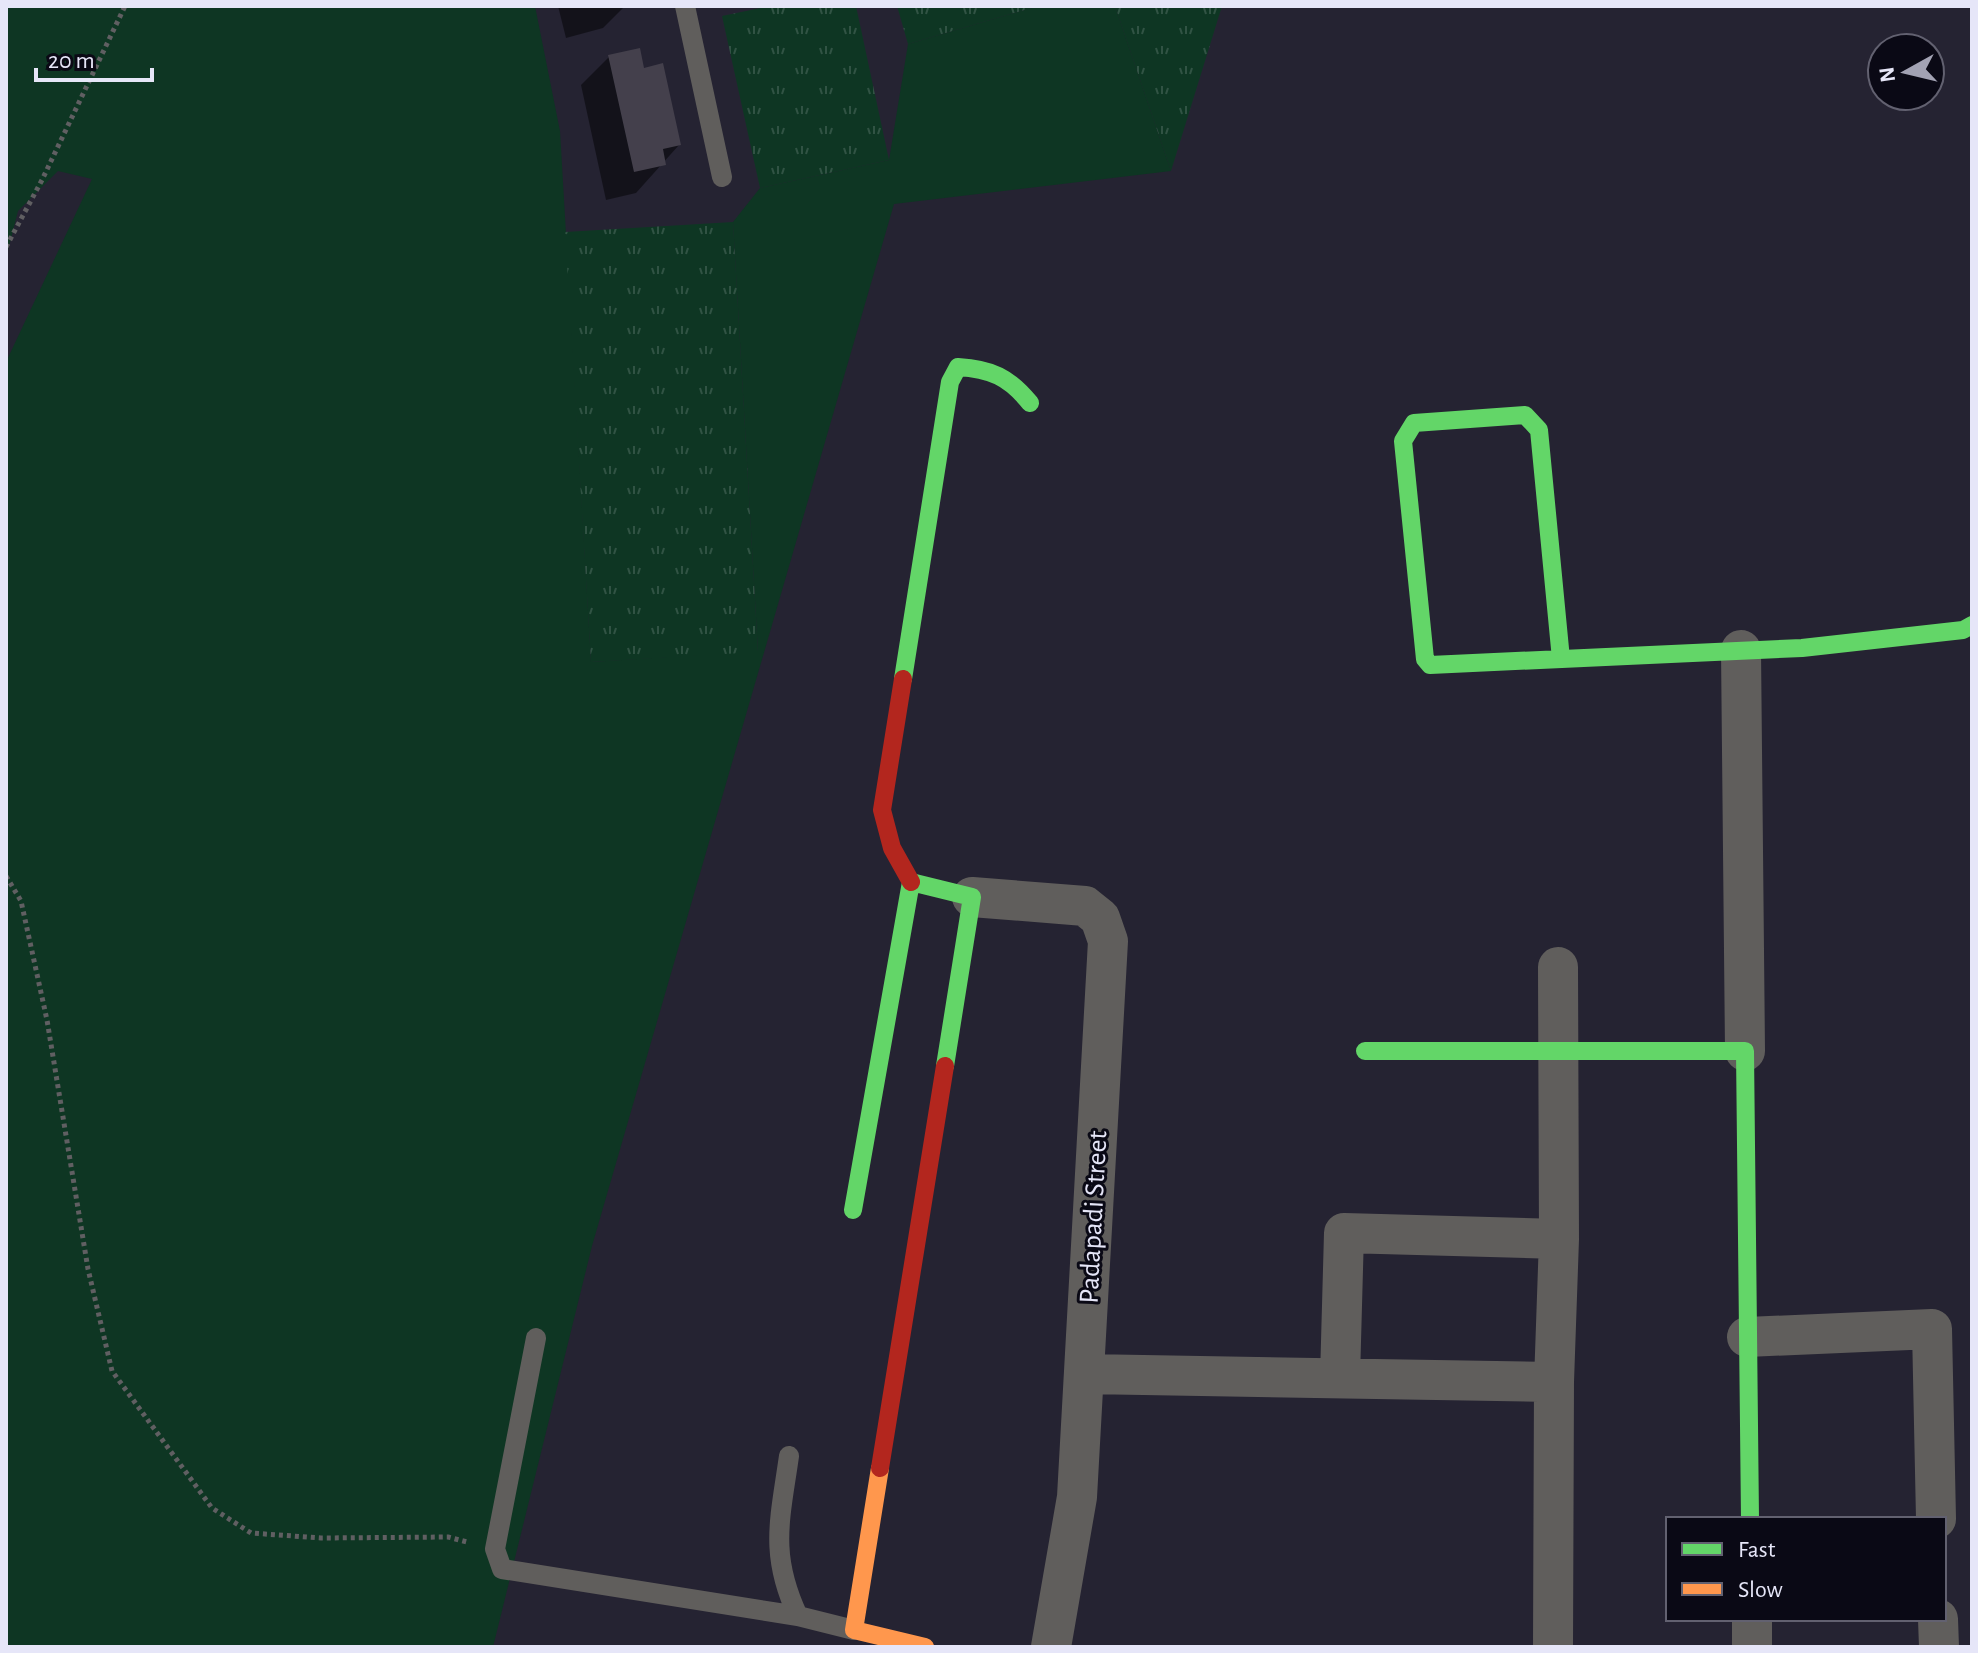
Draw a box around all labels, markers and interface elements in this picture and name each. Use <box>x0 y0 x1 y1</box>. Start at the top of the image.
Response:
scale bar <box>36 32 152 82</box>
north arrow <box>1866 32 1946 112</box>
text: 20 m <box>48 49 95 73</box>
text: N <box>1875 66 1899 84</box>
street label: Padapadi Street <box>1075 1130 1113 1304</box>
legend <box>1666 1517 1946 1621</box>
text: Fast <box>1738 1538 1776 1562</box>
text: Slow <box>1738 1578 1783 1602</box>

